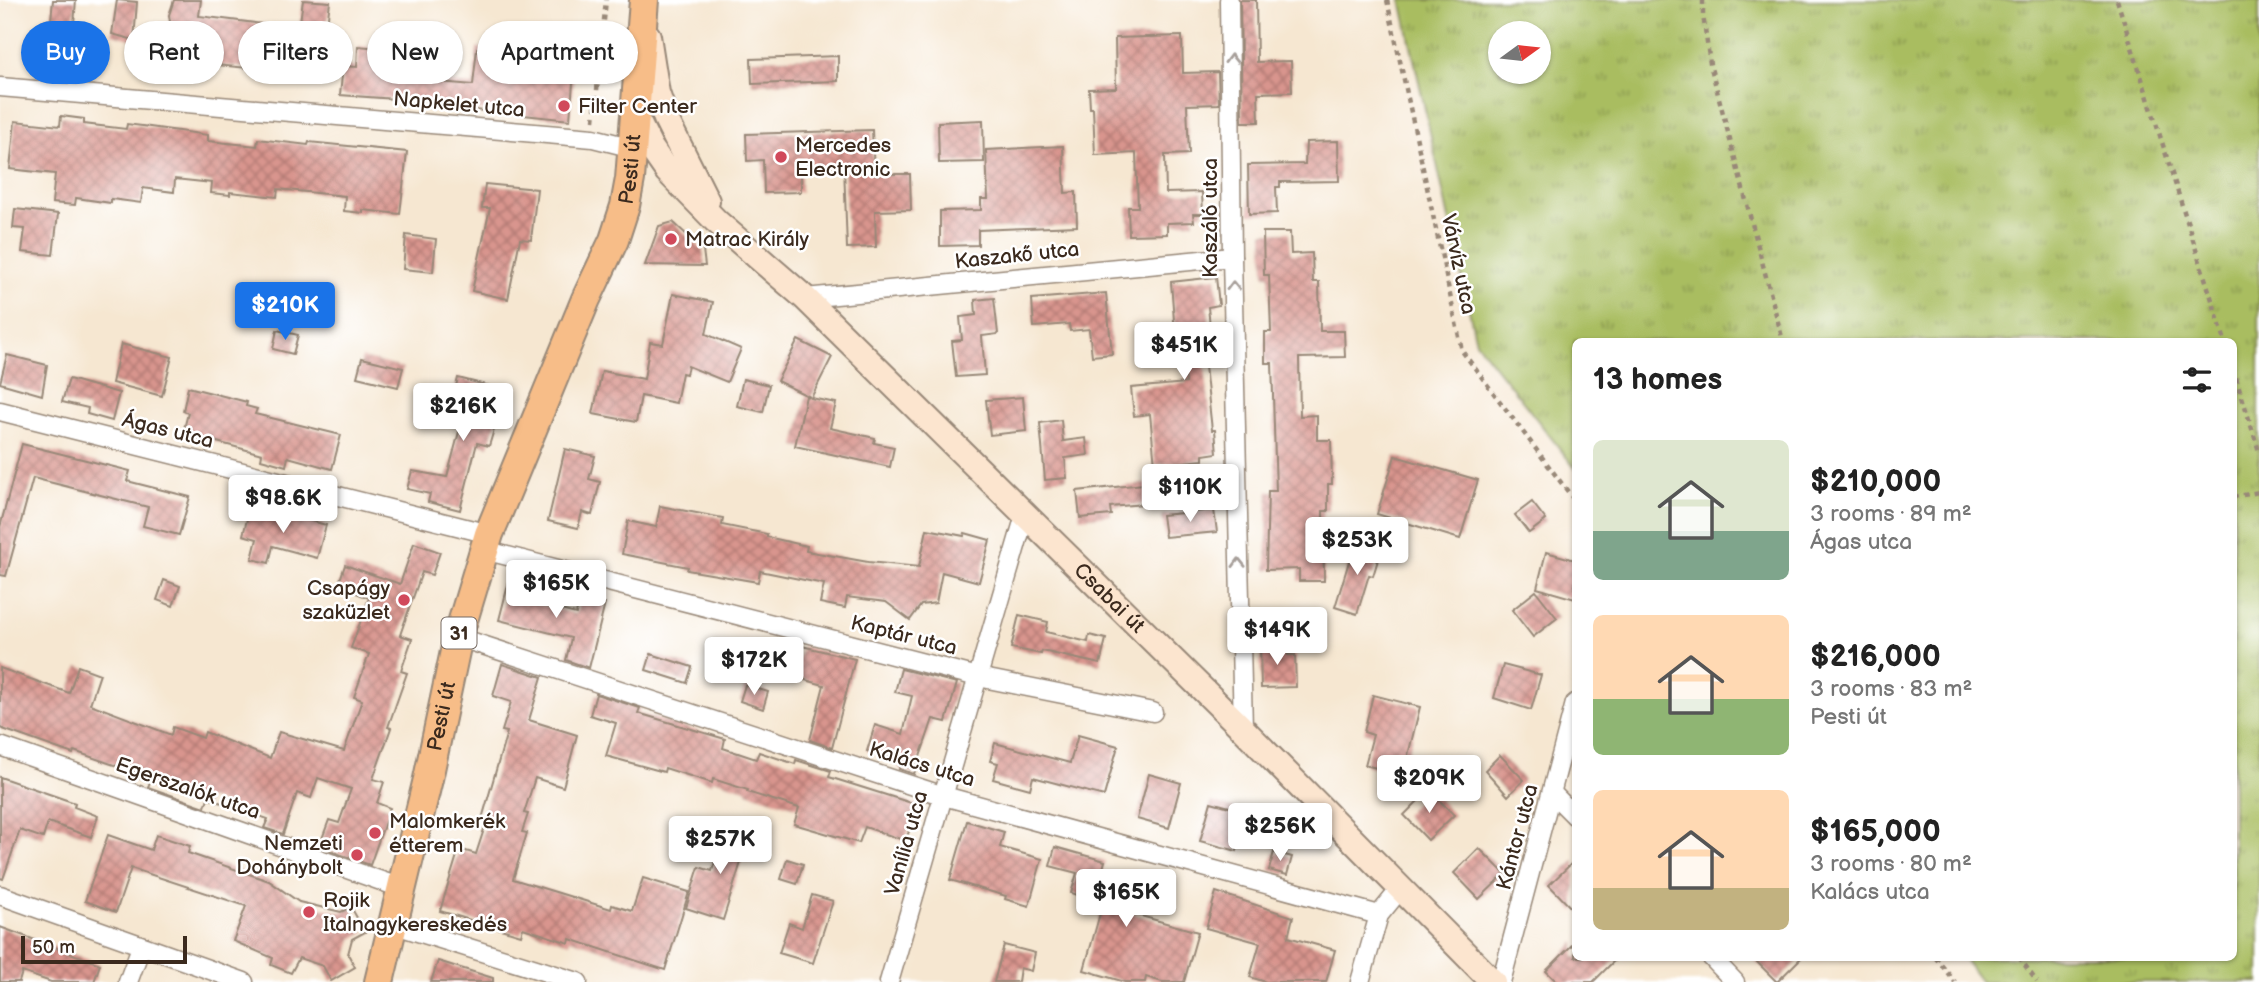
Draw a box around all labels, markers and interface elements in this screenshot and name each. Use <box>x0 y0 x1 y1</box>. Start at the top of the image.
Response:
chip: Buy <box>21 21 110 84</box>
chip: Rent <box>124 21 224 84</box>
chip: Filters <box>238 21 353 84</box>
chip: New <box>367 21 463 84</box>
chip: Apartment <box>477 21 638 84</box>
north arrow <box>1488 21 1550 84</box>
map controls <box>1488 21 1551 84</box>
one-way arrow <box>1223 53 1238 64</box>
street label: Napkelet utca <box>392 86 526 123</box>
place label: Filter Center <box>578 94 697 119</box>
marker: Filter Center <box>556 98 572 114</box>
street label: Pesti út <box>614 133 647 206</box>
place label: Mercedes Electronic <box>795 133 891 182</box>
marker: Mercedes Electronic <box>773 149 789 165</box>
street label: Kaszáló utca <box>1198 158 1223 278</box>
street label: Várvíz utca <box>1436 212 1481 317</box>
place label: Matrac Király <box>685 227 810 252</box>
marker: Matrac Király <box>663 231 679 247</box>
street label: Kaszakő utca <box>954 237 1081 274</box>
one-way arrow <box>1225 281 1241 291</box>
pin: $210K <box>236 282 334 342</box>
text: $210K <box>251 291 319 319</box>
pin: $451K <box>1135 322 1233 382</box>
text: $451K <box>1150 331 1218 359</box>
icon: filters <box>2178 361 2216 399</box>
text: 13 homes <box>1593 362 1722 398</box>
pin: $216K <box>414 384 512 443</box>
text: $216K <box>429 392 497 420</box>
street label: Ágas utca <box>120 407 216 454</box>
pin: $110K <box>1141 464 1239 524</box>
text: $210,000 <box>1810 464 1941 500</box>
icon: home <box>1649 468 1733 552</box>
text: $110K <box>1158 473 1222 501</box>
pin: $98.6K <box>226 476 340 535</box>
text: $98.6K <box>244 484 322 512</box>
text: 3 rooms · 89 m² <box>1810 500 1972 528</box>
pin: $253K <box>1308 518 1406 577</box>
text: $253K <box>1321 526 1393 554</box>
text: Ágas utca <box>1810 528 1912 556</box>
one-way arrow <box>1232 557 1247 568</box>
street label: Csabai út <box>1069 558 1150 639</box>
pin: $165K <box>507 560 605 620</box>
text: $165K <box>522 569 590 597</box>
place label: Csapágy szaküzlet <box>302 576 391 625</box>
marker: Csapágy szaküzlet <box>396 592 412 608</box>
pin: $149K <box>1228 608 1326 667</box>
street label: Kaptár utca <box>848 610 960 661</box>
text: $149K <box>1243 616 1311 644</box>
road number: 31 <box>442 618 476 648</box>
pin: $172K <box>705 638 803 697</box>
text: $216,000 <box>1810 639 1941 675</box>
icon: home <box>1649 643 1733 727</box>
text: $172K <box>721 646 787 674</box>
text: 3 rooms · 83 m² <box>1810 675 1972 703</box>
street label: Pesti út <box>422 679 461 753</box>
text: Pesti út <box>1810 703 1887 731</box>
street label: Kalács utca <box>866 737 978 792</box>
street label: Egerszalók utca <box>112 752 263 825</box>
pin: $209K <box>1380 756 1478 815</box>
text: $209K <box>1393 764 1465 792</box>
street label: Kántor utca <box>1491 781 1544 893</box>
street label: Vanília utca <box>880 788 933 898</box>
pin: $256K <box>1231 804 1329 863</box>
place label: Malomkerék étterem <box>389 809 506 858</box>
text: $256K <box>1244 812 1316 840</box>
text: $165,000 <box>1810 814 1941 850</box>
pin: $257K <box>671 816 769 876</box>
icon: home <box>1649 818 1733 902</box>
marker: Malomkerék étterem <box>367 825 383 841</box>
text: $257K <box>685 825 755 853</box>
place label: Nemzeti Dohánybolt <box>236 831 344 880</box>
marker: Nemzeti Dohánybolt <box>349 847 365 863</box>
text: 3 rooms · 80 m² <box>1810 850 1972 878</box>
pin: $165K <box>1077 870 1175 929</box>
text: $165K <box>1092 878 1160 906</box>
text: Kalács utca <box>1810 878 1930 906</box>
place label: Rojik Italnagykereskedés <box>323 888 507 937</box>
marker: Rojik Italnagykereskedés <box>301 904 317 920</box>
scale bar <box>21 933 187 965</box>
text: 50 m <box>32 936 75 959</box>

